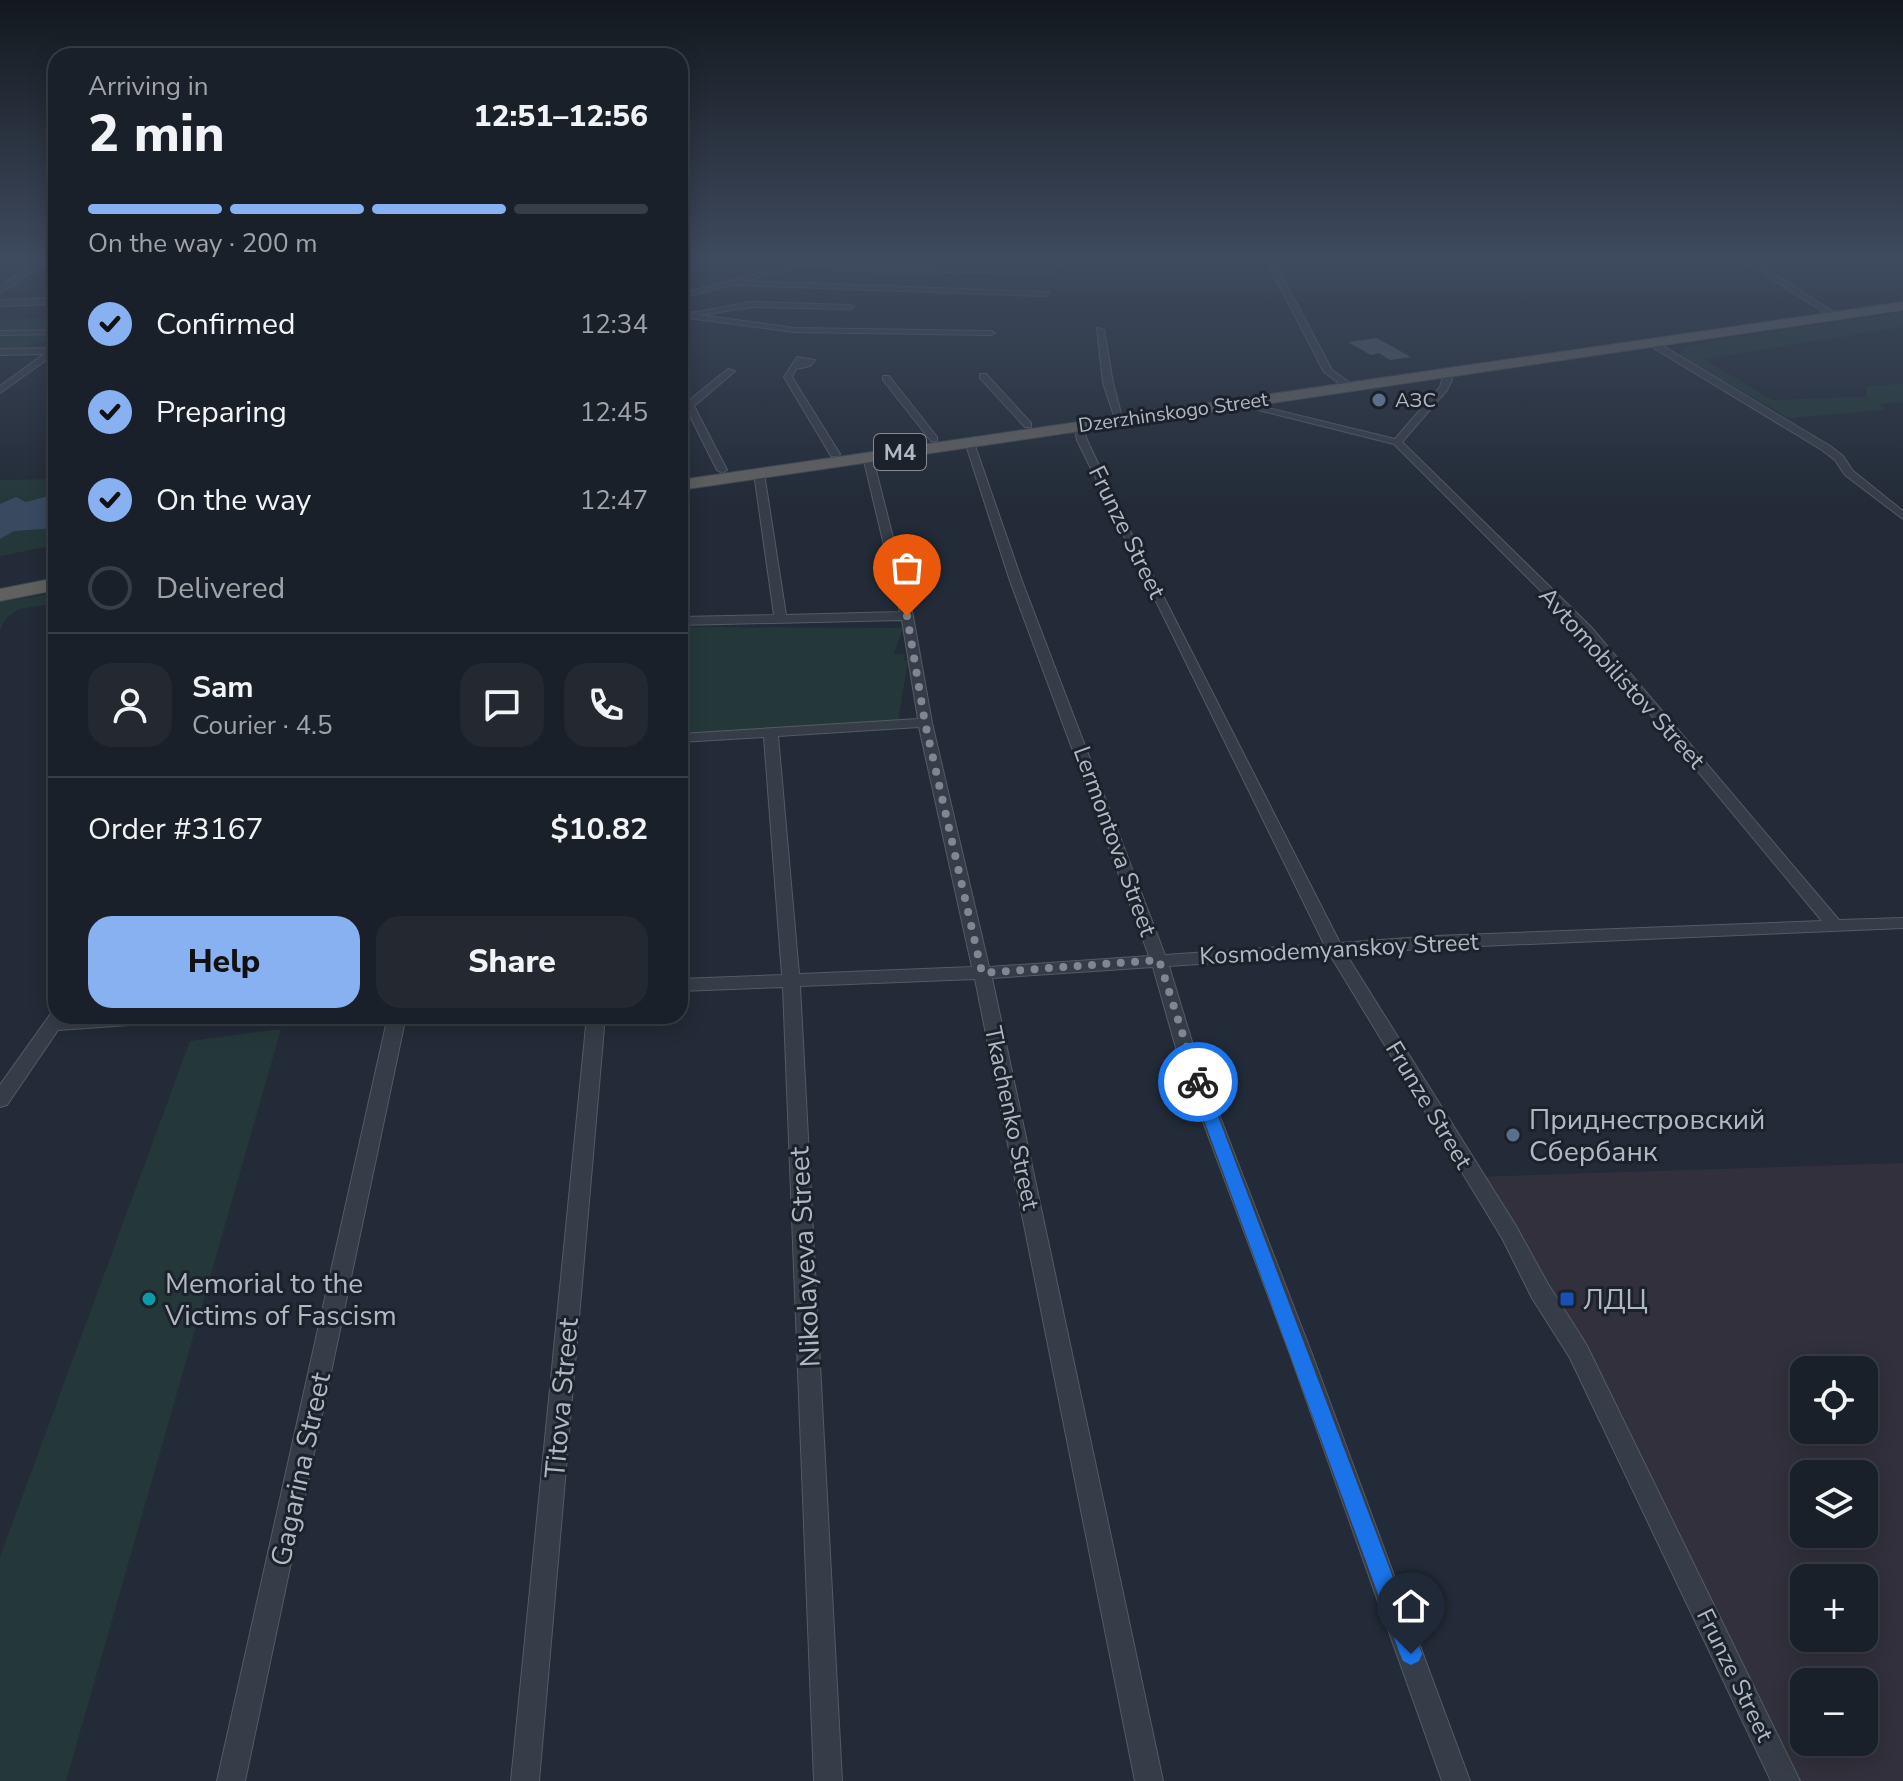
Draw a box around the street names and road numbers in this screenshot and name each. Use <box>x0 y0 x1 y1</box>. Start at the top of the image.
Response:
street label: Dzerzhinskogo Street <box>1076 386 1271 439</box>
road number: M4 <box>874 434 926 470</box>
street label: Frunze Street <box>1081 460 1173 604</box>
street label: Avtomobilistov Street <box>1532 580 1713 776</box>
street label: Lermontova Street <box>1066 742 1164 941</box>
street label: Kosmodemyanskoy Street <box>1199 926 1480 972</box>
street label: Tkachenko Street <box>977 1023 1047 1213</box>
street label: Frunze Street <box>1378 1035 1480 1175</box>
street label: Nikolayeva Street <box>780 1145 830 1368</box>
street label: Titova Street <box>536 1316 588 1480</box>
street label: Gagarina Street <box>262 1369 340 1570</box>
street label: Frunze Street <box>1689 1603 1781 1747</box>

